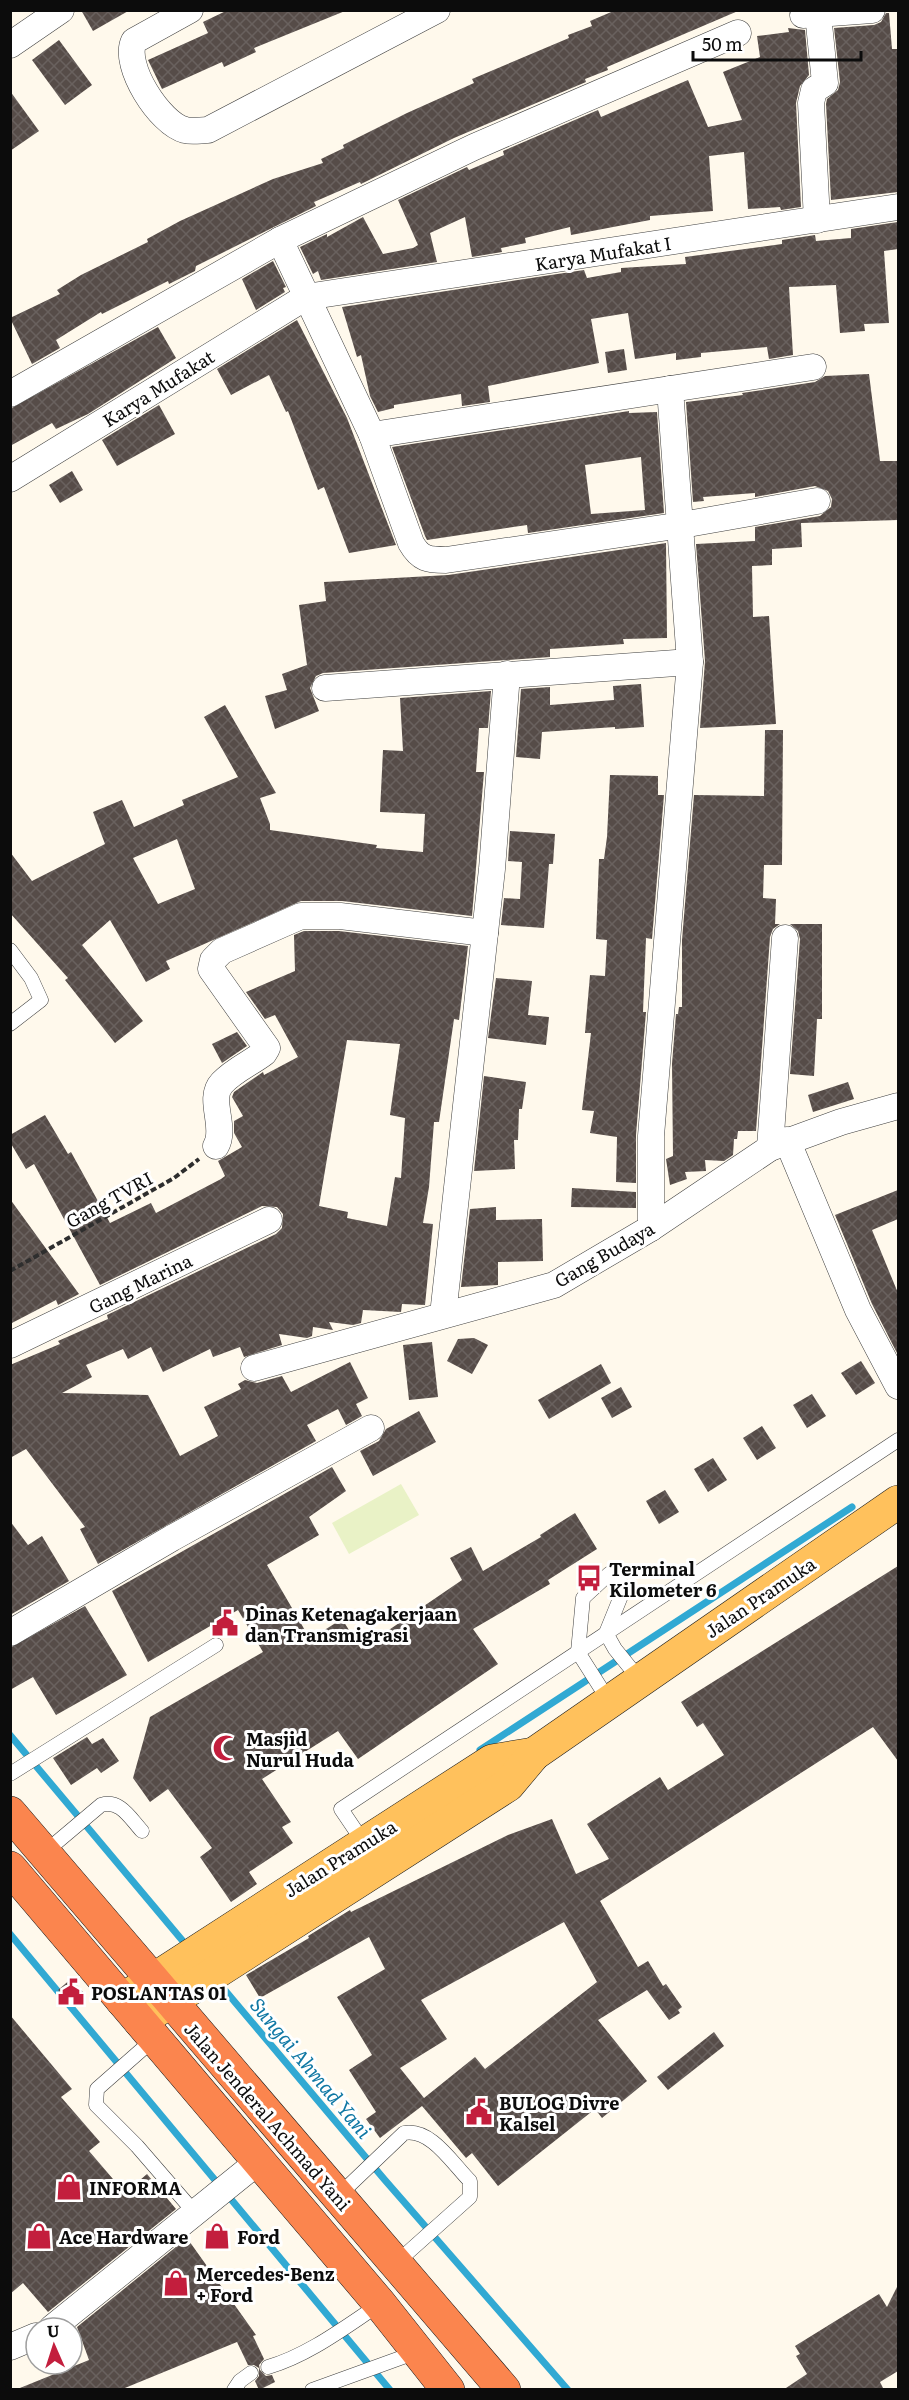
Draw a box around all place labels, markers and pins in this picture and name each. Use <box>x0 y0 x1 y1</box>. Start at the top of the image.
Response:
place label: Terminal Kilometer 6 <box>609 1555 717 1603</box>
bus stop icon: Terminal Kilometer 6 <box>574 1563 604 1593</box>
place label: Dinas Ketenagakerjaan dan Transmigrasi <box>245 1600 458 1648</box>
public building icon: Dinas Ketenagakerjaan dan Transmigrasi <box>210 1608 240 1638</box>
place label: Masjid Nurul Huda <box>246 1725 355 1773</box>
mosque icon: Masjid Nurul Huda <box>211 1733 241 1763</box>
public building icon: POSLANTAS 01 <box>56 1977 86 2007</box>
place label: POSLANTAS 01 <box>91 1979 227 2006</box>
place label: BULOG Divre Kalsel <box>499 2089 619 2137</box>
public building icon: BULOG Divre Kalsel <box>464 2097 494 2127</box>
shop icon: INFORMA <box>54 2172 84 2202</box>
place label: INFORMA <box>89 2174 182 2201</box>
shop icon: Ace Hardware <box>24 2221 54 2251</box>
shop icon: Ford <box>202 2221 232 2251</box>
place label: Ace Hardware <box>59 2223 188 2250</box>
place label: Ford <box>237 2223 280 2250</box>
place label: Mercedes-Benz + Ford <box>196 2260 335 2308</box>
shop icon: Mercedes-Benz + Ford <box>161 2268 191 2298</box>

